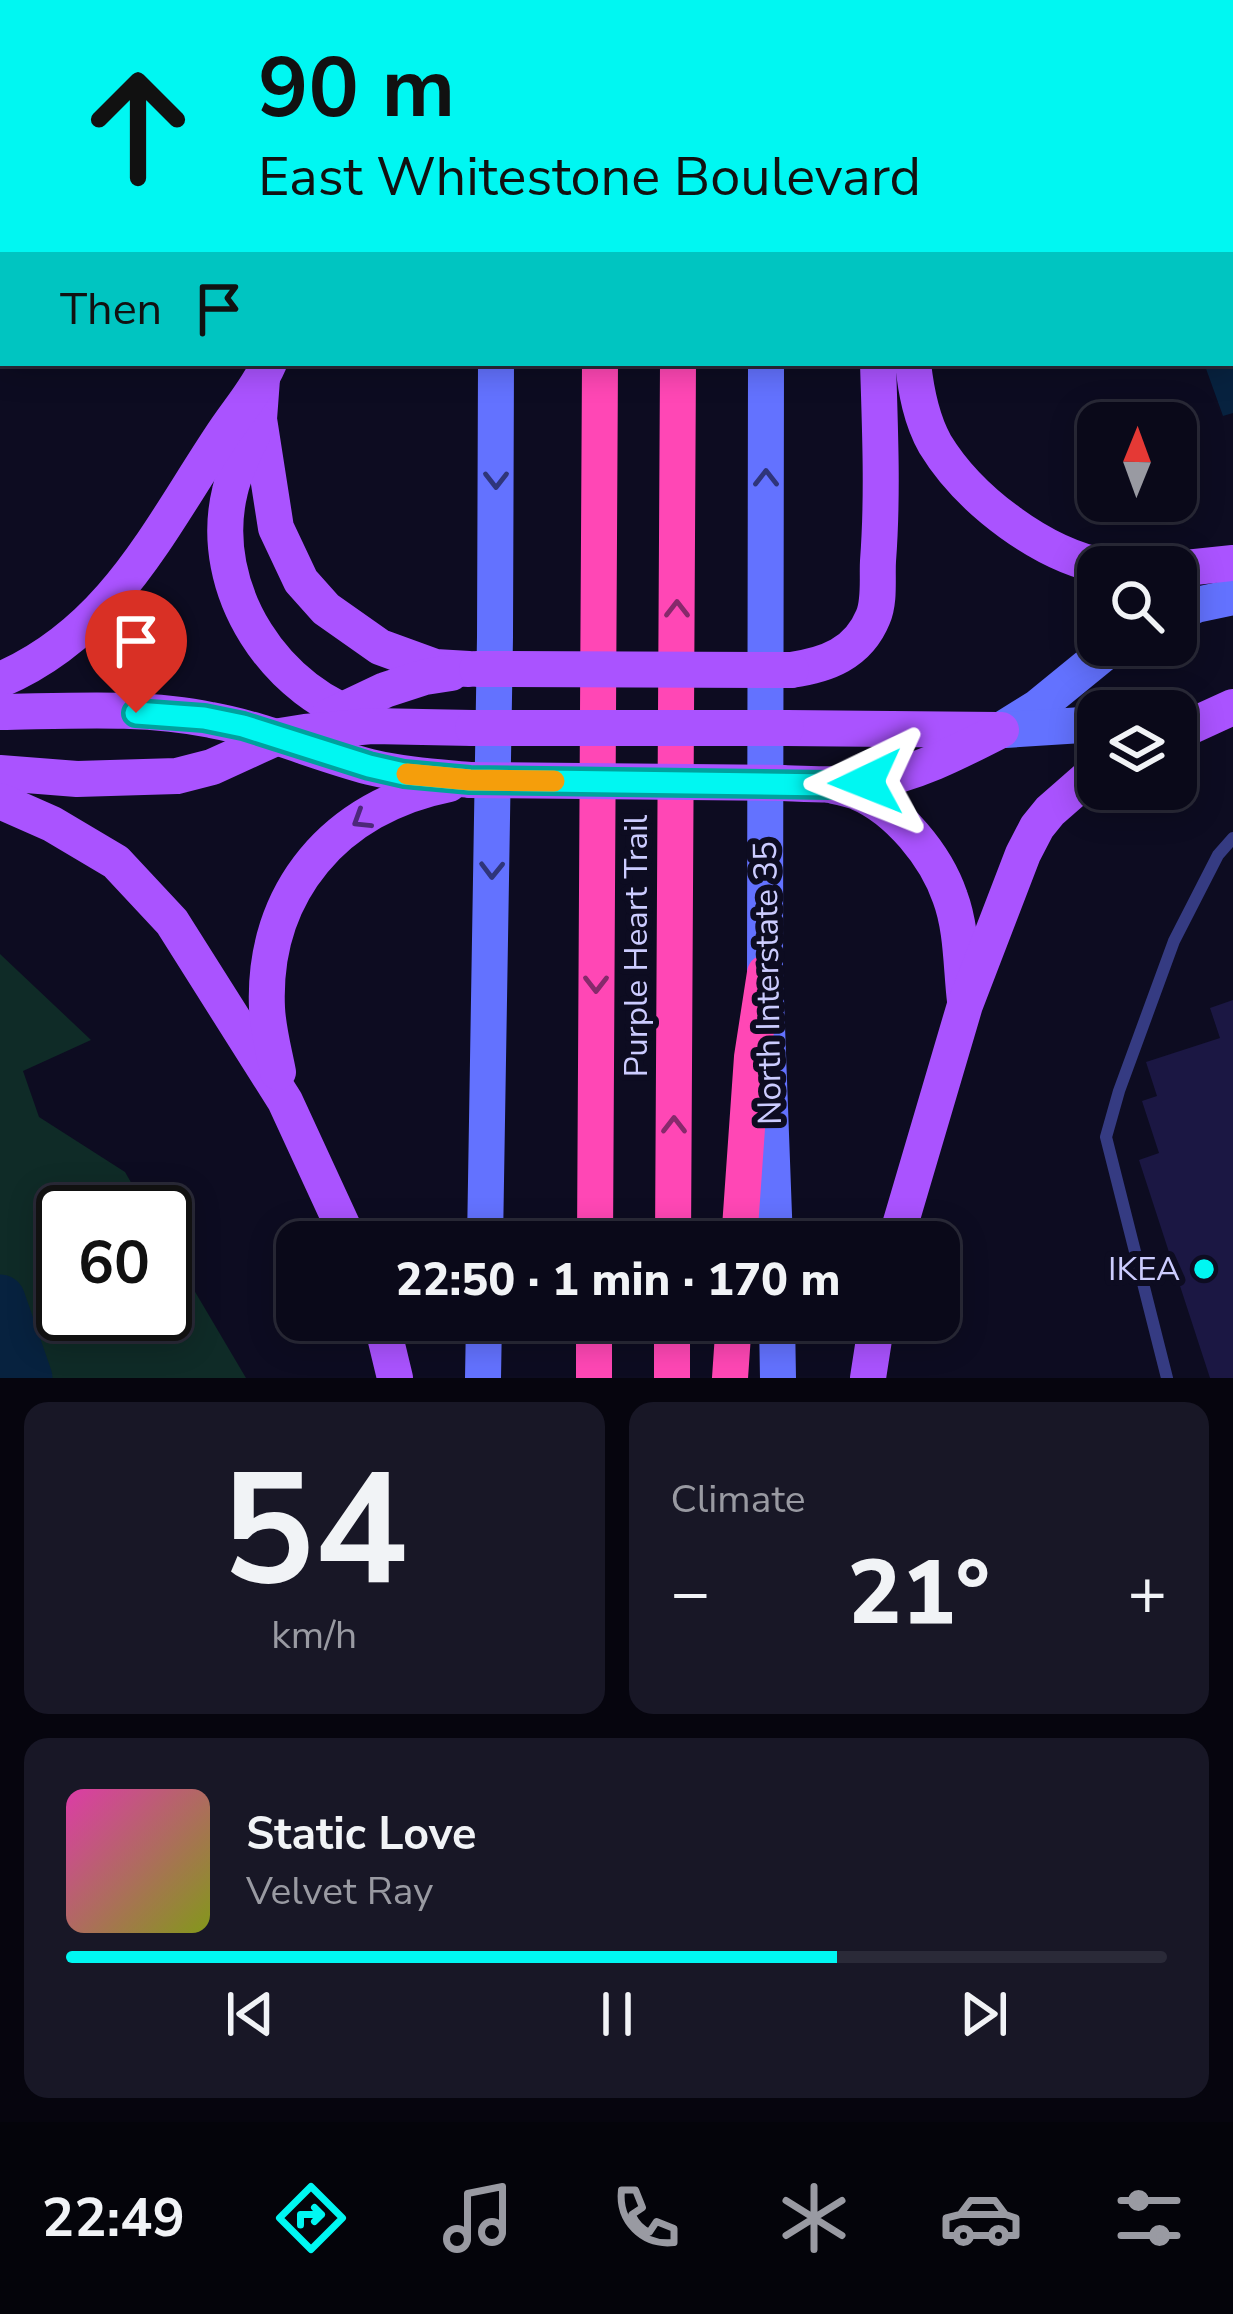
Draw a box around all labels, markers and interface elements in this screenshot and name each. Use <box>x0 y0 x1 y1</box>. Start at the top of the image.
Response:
text: 90 m <box>258 31 455 146</box>
icon: ahead <box>60 48 216 204</box>
text: East Whitestone Boulevard <box>258 140 921 214</box>
icon: arrive <box>186 276 252 342</box>
text: Then <box>60 279 162 340</box>
north arrow <box>1077 402 1197 522</box>
map controls <box>1077 402 1197 810</box>
one-way arrow <box>753 468 779 486</box>
one-way arrow <box>483 472 509 490</box>
button: search <box>1077 546 1197 666</box>
pin <box>85 590 187 713</box>
one-way arrow <box>664 599 690 617</box>
icon: arrive <box>103 608 169 674</box>
button: layers <box>1077 690 1197 810</box>
position arrow <box>803 719 929 845</box>
one-way arrow <box>353 806 375 828</box>
street label: Purple Heart Trail <box>614 814 659 1077</box>
street label: North Interstate 35 <box>743 841 793 1125</box>
one-way arrow <box>479 861 505 880</box>
one-way arrow <box>583 976 609 994</box>
one-way arrow <box>660 1115 686 1134</box>
speed limit sign: 60 <box>36 1185 192 1341</box>
place label: IKEA <box>1108 1247 1180 1292</box>
text: 22:50 · 1 min · 170 m <box>395 1250 841 1311</box>
marker: IKEA <box>1191 1256 1217 1282</box>
text: 54 <box>221 1424 408 1637</box>
text: Climate <box>671 1473 806 1526</box>
text: 21° <box>847 1532 990 1655</box>
text: − <box>671 1548 710 1638</box>
text: + <box>1127 1548 1167 1638</box>
text: km/h <box>271 1609 357 1662</box>
text: Static Love <box>246 1804 476 1865</box>
text: Velvet Ray <box>246 1865 433 1918</box>
icon: previous <box>217 1981 283 2047</box>
icon: pause <box>584 1981 650 2047</box>
icon: next <box>951 1981 1017 2047</box>
icon: directions <box>269 2176 353 2260</box>
icon: music <box>436 2176 520 2260</box>
icon: phone <box>604 2176 688 2260</box>
icon: climate <box>772 2176 856 2260</box>
icon: car <box>939 2176 1023 2260</box>
icon: filters <box>1107 2176 1191 2260</box>
text: 22:49 <box>42 2181 185 2255</box>

